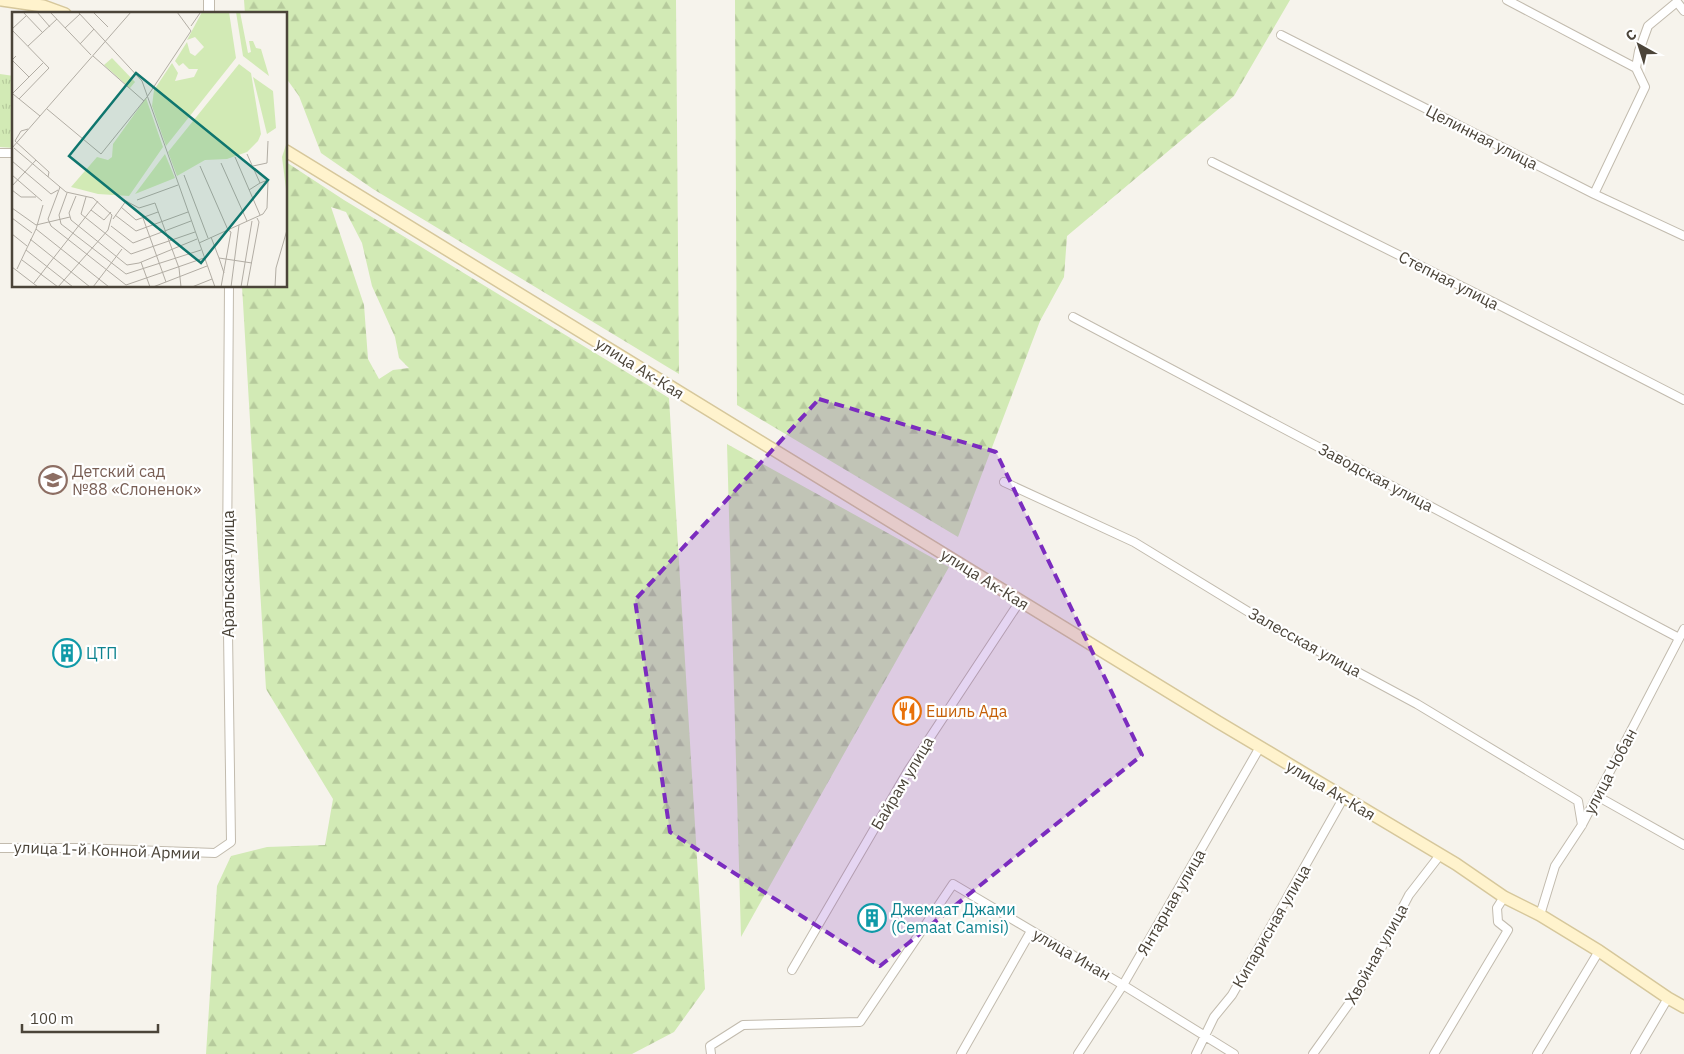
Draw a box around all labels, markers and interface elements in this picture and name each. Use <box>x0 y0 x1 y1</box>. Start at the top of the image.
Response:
inset map <box>12 12 288 288</box>
north arrow <box>1614 20 1664 70</box>
text: С <box>1622 25 1640 45</box>
street label: Целинная улица <box>1423 100 1542 174</box>
street label: Степная улица <box>1396 246 1503 314</box>
street label: улица Ак-Кая <box>592 333 688 403</box>
street label: Заводская улица <box>1315 438 1437 516</box>
place label: Детский сад №88 «Слоненок» <box>72 461 201 499</box>
school or university icon: Детский сад №88 «Слоненок» <box>38 465 68 495</box>
street label: Аральская улица <box>218 510 238 638</box>
street label: улица Ак-Кая <box>937 544 1033 614</box>
street label: Залесская улица <box>1245 603 1365 681</box>
building icon: ЦТП <box>52 638 82 668</box>
place label: ЦТП <box>86 643 117 663</box>
restaurant icon: Ешиль Ада <box>892 696 922 726</box>
place label: Ешиль Ада <box>926 701 1008 721</box>
street label: улица Чобан <box>1579 725 1641 817</box>
street label: Байрам улица <box>866 732 938 833</box>
street label: улица Ак-Кая <box>1283 756 1379 824</box>
street label: улица 1-й Конной Армии <box>13 837 201 863</box>
street label: Янтарная улица <box>1132 845 1210 959</box>
street label: Кипарисная улица <box>1228 860 1315 991</box>
place label: Джемаат Джами (Cemaat Camisi) <box>891 899 1016 937</box>
street label: Хвойная улица <box>1340 900 1412 1008</box>
building icon: Джемаат Джами (Cemaat Camisi) <box>857 903 887 933</box>
street label: улица Инан <box>1029 924 1115 984</box>
scale bar <box>22 1002 159 1034</box>
text: 100 m <box>30 1009 74 1028</box>

